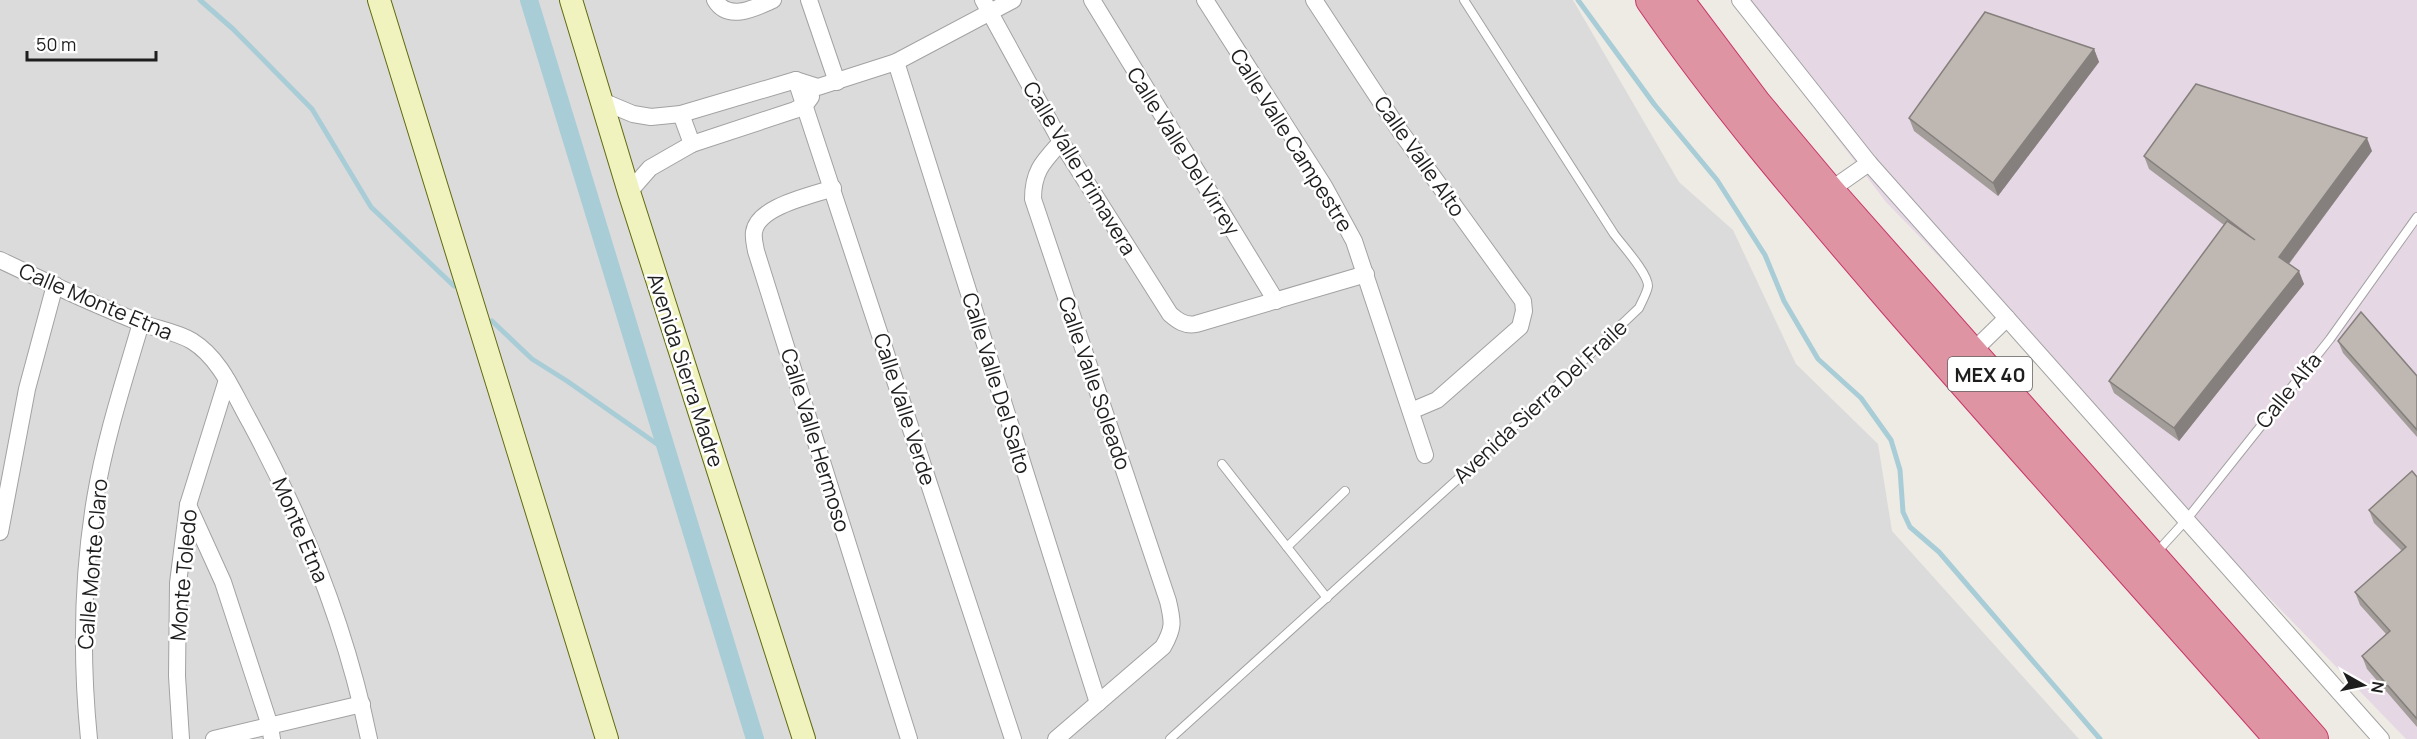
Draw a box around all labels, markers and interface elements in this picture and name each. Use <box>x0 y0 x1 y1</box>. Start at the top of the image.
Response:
scale bar <box>27 24 156 62</box>
text: 50 m <box>36 32 76 56</box>
street label: Calle Valle Campestre <box>1224 43 1360 237</box>
street label: Calle Valle Del Virrey <box>1121 62 1247 240</box>
street label: Calle Valle Primavera <box>1017 76 1143 260</box>
street label: Calle Valle Alto <box>1368 90 1472 222</box>
street label: Calle Monte Etna <box>15 256 177 346</box>
street label: Avenida Sierra Madre <box>641 269 731 471</box>
street label: Calle Valle Del Salto <box>956 289 1038 477</box>
street label: Calle Valle Soleado <box>1052 293 1138 473</box>
street label: Avenida Sierra Del Fraile <box>1447 313 1633 489</box>
street label: Calle Valle Verde <box>867 329 943 489</box>
street label: Calle Valle Hermoso <box>775 345 857 535</box>
street label: Calle Alfa <box>2249 346 2327 434</box>
road number: MEX 40 <box>1948 357 2032 391</box>
street label: Monte Etna <box>266 473 336 587</box>
street label: Calle Monte Claro <box>71 477 113 651</box>
street label: Monte Toledo <box>163 508 203 642</box>
north arrow <box>2333 655 2393 715</box>
text: N <box>2366 680 2390 695</box>

